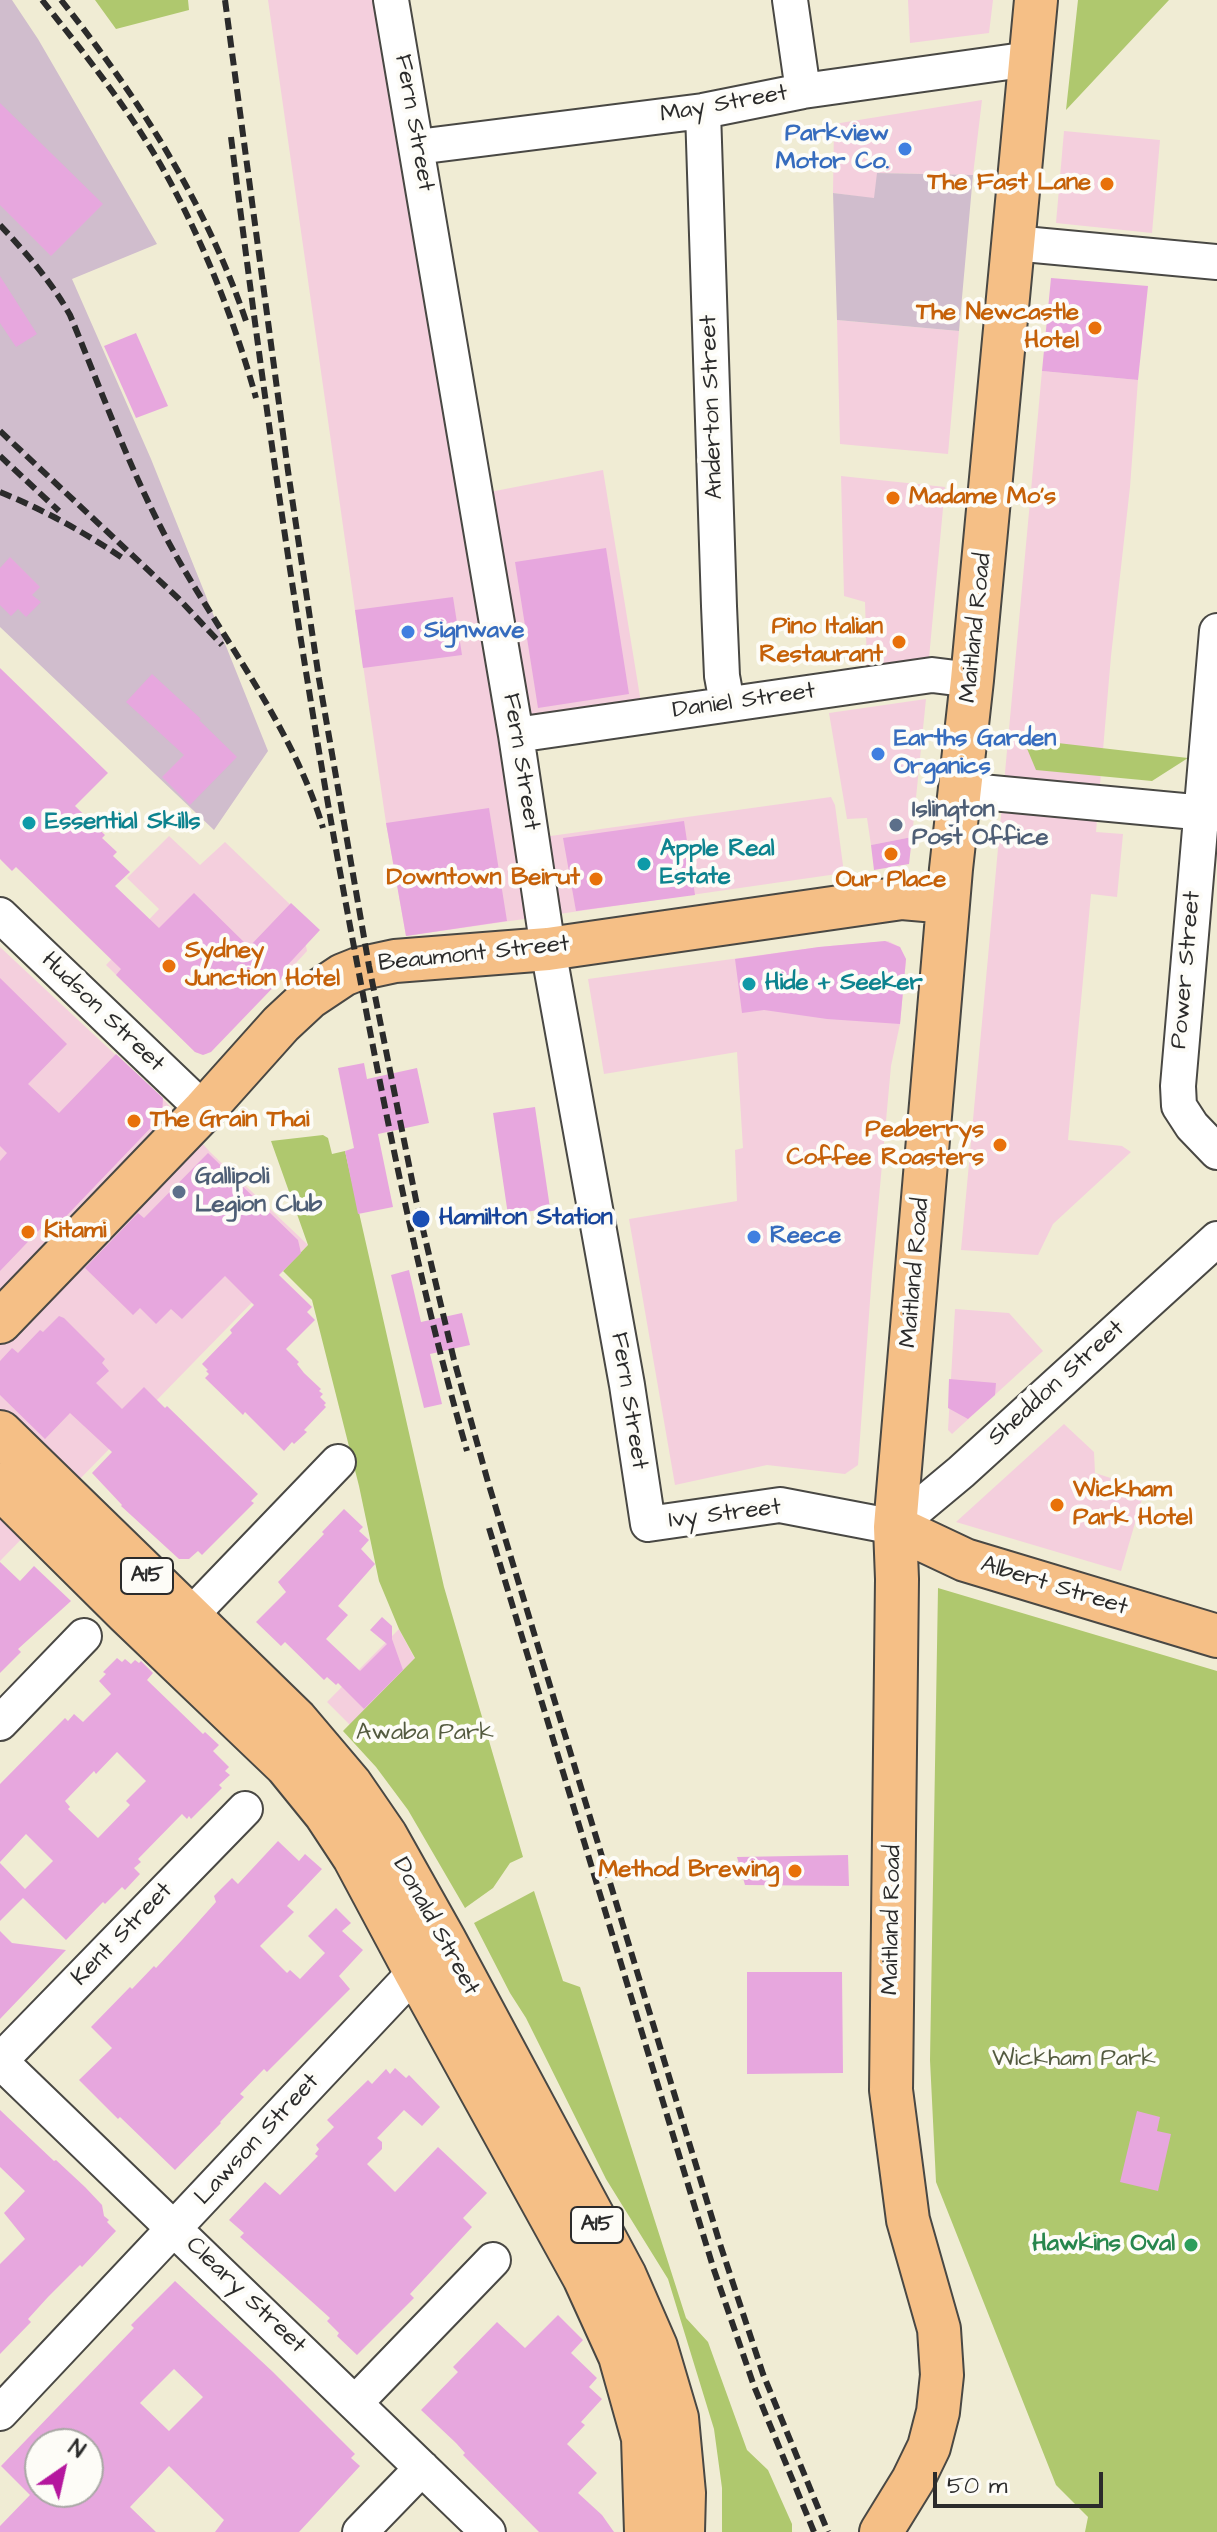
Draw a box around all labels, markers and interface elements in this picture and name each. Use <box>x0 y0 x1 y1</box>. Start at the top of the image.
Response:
street label: Fern Street <box>387 52 439 194</box>
street label: May Street <box>658 80 790 130</box>
place label: Parkview Motor Co. <box>776 121 889 177</box>
marker: Parkview Motor Co. <box>896 140 914 158</box>
place label: The Fast Lane <box>928 170 1091 198</box>
marker: The Fast Lane <box>1098 175 1116 193</box>
place label: The Newcastle Hotel <box>916 300 1079 356</box>
street label: Anderton Street <box>695 314 731 500</box>
marker: The Newcastle Hotel <box>1086 319 1104 337</box>
place label: Madame Mo’s <box>909 484 1056 512</box>
marker: Madame Mo’s <box>884 489 902 507</box>
street label: Maitland Road <box>955 552 999 704</box>
place label: Pino Italian Restaurant <box>760 614 883 670</box>
place label: Signwave <box>424 618 524 646</box>
marker: Signwave <box>399 623 417 641</box>
marker: Pino Italian Restaurant <box>890 633 908 651</box>
street label: Daniel Street <box>671 678 817 726</box>
street label: Fern Street <box>495 691 545 833</box>
place label: Earths Garden Organics <box>894 726 1056 782</box>
marker: Earths Garden Organics <box>869 745 887 763</box>
place label: Islington Post Office <box>912 797 1049 853</box>
place label: Essential Skills <box>45 809 201 837</box>
marker: Essential Skills <box>20 814 38 832</box>
marker: Islington Post Office <box>887 816 905 834</box>
place label: Apple Real Estate <box>660 836 775 892</box>
marker: Our Place <box>882 845 900 863</box>
marker: Apple Real Estate <box>635 855 653 873</box>
place label: Downtown Beirut <box>386 865 580 893</box>
place label: Our Place <box>836 867 946 895</box>
marker: Downtown Beirut <box>587 870 605 888</box>
street label: Power Street <box>1166 890 1208 1050</box>
street label: Beaumont Street <box>377 931 571 979</box>
place label: Sydney Junction Hotel <box>185 938 340 994</box>
street label: Hudson Street <box>34 947 170 1079</box>
marker: Sydney Junction Hotel <box>160 957 178 975</box>
place label: Hide + Seeker <box>765 970 923 998</box>
marker: Hide + Seeker <box>740 975 758 993</box>
place label: The Grain Thai <box>150 1107 309 1135</box>
marker: The Grain Thai <box>125 1112 143 1130</box>
place label: Peaberrys Coffee Roasters <box>787 1117 984 1173</box>
marker: Peaberrys Coffee Roasters <box>991 1136 1009 1154</box>
place label: Gallipoli Legion Club <box>195 1164 322 1220</box>
marker: Gallipoli Legion Club <box>170 1183 188 1201</box>
street label: Maitland Road <box>895 1197 937 1349</box>
place label: Hamilton Station <box>439 1205 613 1233</box>
marker: Hamilton Station <box>410 1208 432 1230</box>
place label: Kitami <box>44 1218 106 1246</box>
marker: Kitami <box>19 1223 37 1241</box>
place label: Reece <box>770 1223 841 1251</box>
marker: Reece <box>745 1228 763 1246</box>
street label: Sheddon Street <box>983 1315 1131 1453</box>
street label: Fern Street <box>603 1330 653 1472</box>
place label: Wickham Park Hotel <box>1073 1477 1193 1533</box>
street label: Ivy Street <box>667 1494 783 1536</box>
marker: Wickham Park Hotel <box>1048 1496 1066 1514</box>
street label: Albert Street <box>977 1551 1131 1623</box>
road number: A15 <box>121 1558 173 1594</box>
park label: Awaba Park <box>356 1720 494 1748</box>
street label: Maitland Road <box>877 1845 909 1995</box>
street label: Donald Street <box>385 1853 485 2001</box>
place label: Method Brewing <box>598 1857 779 1885</box>
marker: Method Brewing <box>786 1862 804 1880</box>
street label: Kent Street <box>66 1877 180 1993</box>
park label: Wickham Park <box>992 2046 1156 2074</box>
street label: Lawson Street <box>190 2068 326 2212</box>
road number: A15 <box>571 2207 623 2243</box>
street label: Cleary Street <box>179 2231 311 2361</box>
place label: Hawkins Oval <box>1032 2231 1175 2259</box>
marker: Hawkins Oval <box>1182 2236 1200 2254</box>
north arrow <box>24 2428 104 2508</box>
text: N <box>62 2433 91 2466</box>
scale bar <box>937 2456 1107 2506</box>
text: 50 m <box>947 2469 1007 2503</box>

